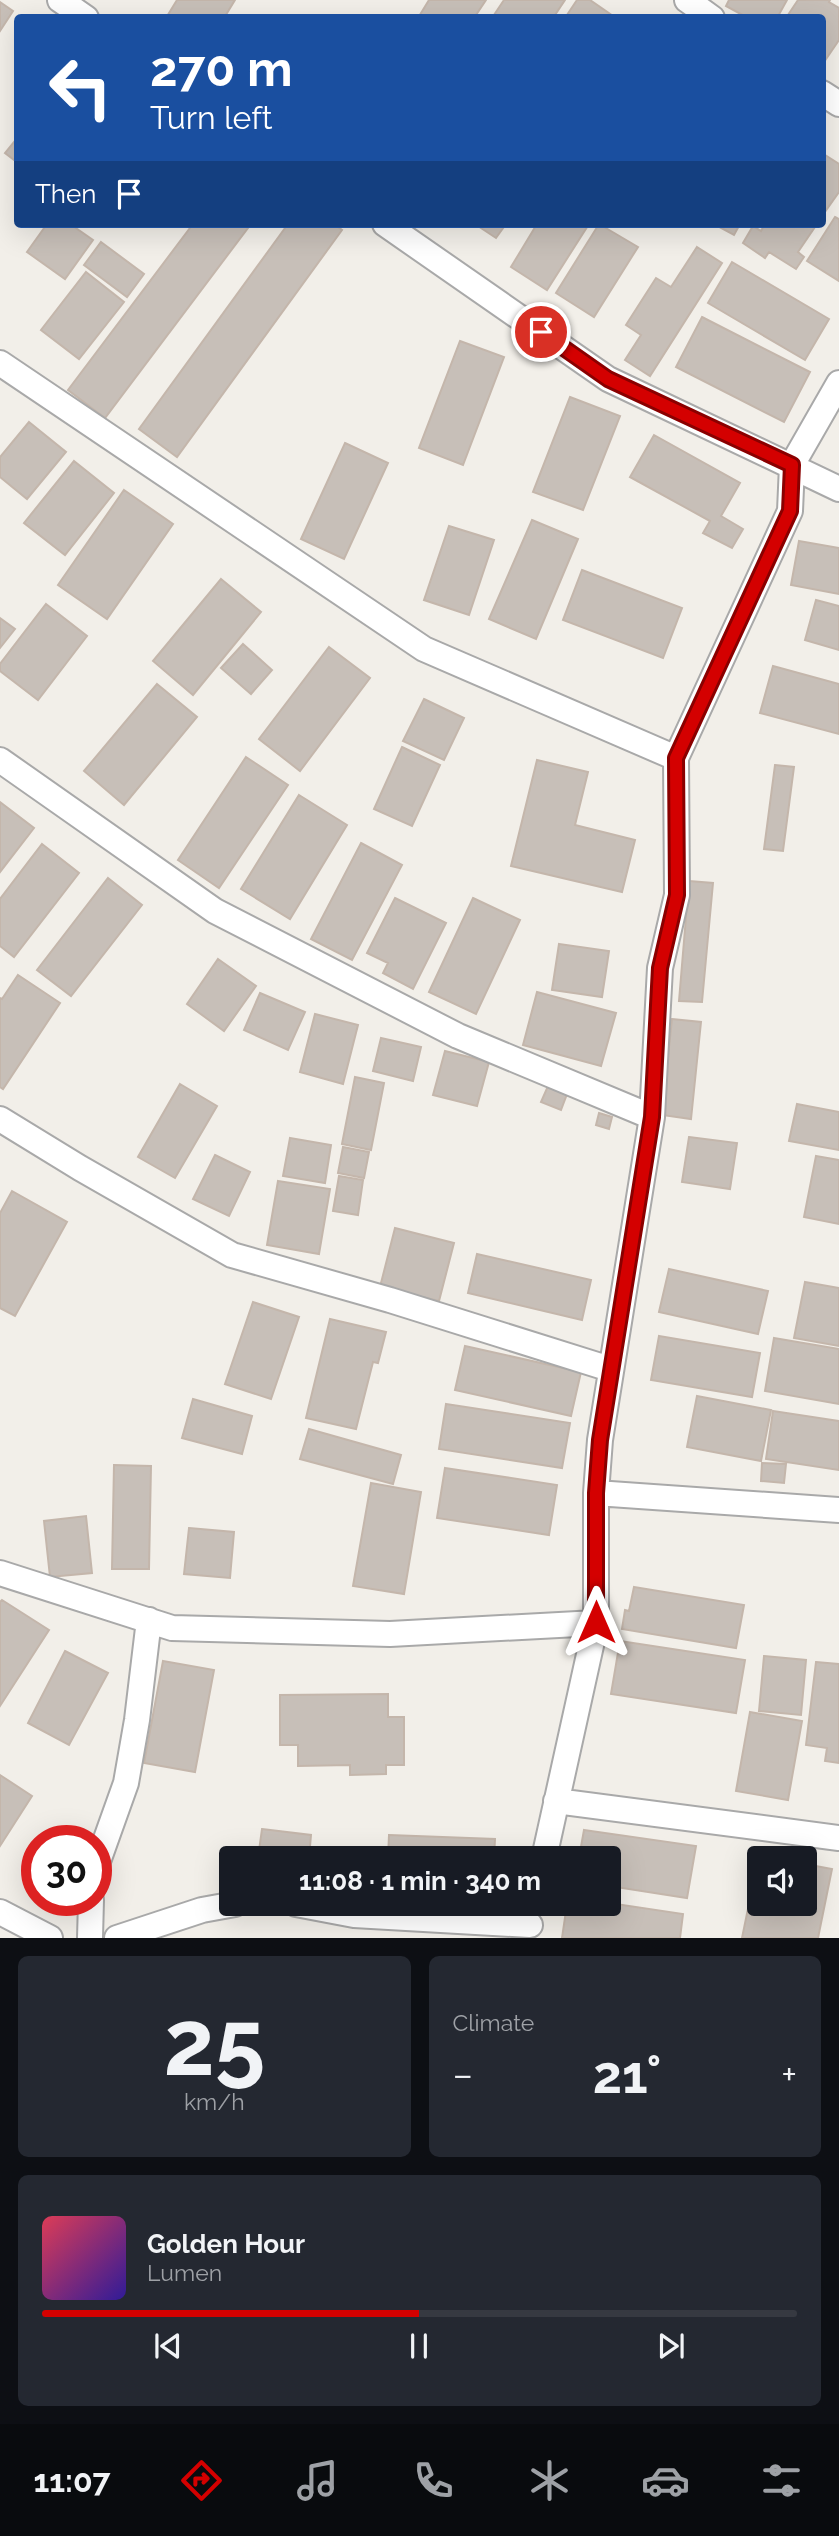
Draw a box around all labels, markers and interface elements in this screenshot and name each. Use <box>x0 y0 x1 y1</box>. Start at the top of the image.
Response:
text: 270 m <box>150 40 293 97</box>
icon: left <box>35 42 126 133</box>
text: Turn left <box>150 99 272 136</box>
icon: arrive <box>110 175 148 213</box>
text: Then <box>35 179 96 209</box>
pin <box>511 302 571 362</box>
icon: arrive <box>522 313 560 351</box>
position arrow <box>559 1585 633 1659</box>
speed limit sign: 30 <box>21 1825 112 1916</box>
map controls <box>747 1846 817 1916</box>
button: sound <box>747 1846 817 1916</box>
text: 11:08 · 1 min · 340 m <box>299 1866 541 1896</box>
text: 25 <box>163 1989 265 2096</box>
text: Climate <box>453 2009 534 2036</box>
text: 21° <box>593 2044 661 2105</box>
text: − <box>453 2052 473 2097</box>
text: + <box>781 2052 797 2097</box>
text: km/h <box>184 2088 245 2115</box>
text: Golden Hour <box>147 2229 305 2259</box>
text: Lumen <box>147 2259 222 2286</box>
icon: previous <box>149 2327 187 2365</box>
icon: pause <box>400 2327 438 2365</box>
icon: next <box>652 2327 690 2365</box>
icon: directions <box>177 2456 226 2505</box>
icon: music <box>293 2456 342 2505</box>
icon: phone <box>409 2456 458 2505</box>
icon: climate <box>525 2456 574 2505</box>
icon: car <box>641 2456 690 2505</box>
icon: filters <box>757 2456 806 2505</box>
text: 11:07 <box>33 2462 111 2499</box>

